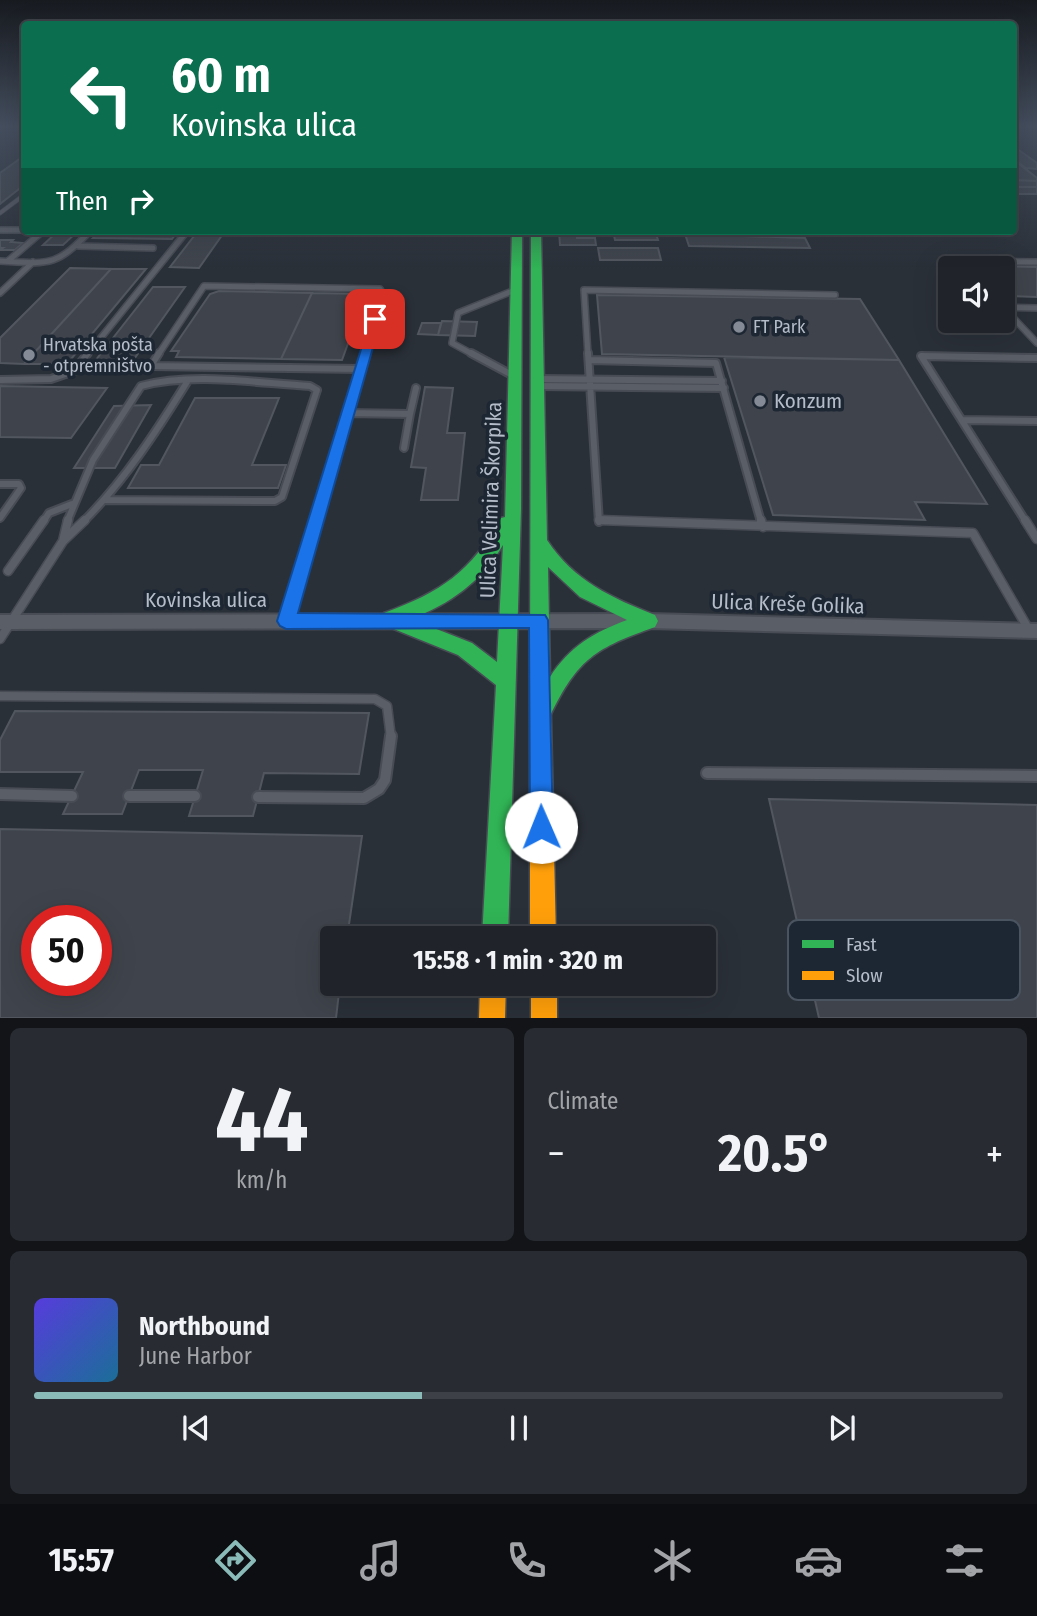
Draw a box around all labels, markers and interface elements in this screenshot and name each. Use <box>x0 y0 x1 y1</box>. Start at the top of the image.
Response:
text: 60 m <box>171 46 271 105</box>
icon: left <box>56 49 147 140</box>
text: Kovinska ulica <box>171 106 357 144</box>
icon: right <box>122 182 160 220</box>
text: Then <box>56 186 108 217</box>
map controls <box>938 256 1015 333</box>
button: sound <box>938 256 1015 333</box>
pin <box>345 289 405 349</box>
icon: arrive <box>356 300 394 338</box>
place label: FT Park <box>753 316 806 338</box>
marker: FT Park <box>731 319 747 335</box>
place label: Hrvatska pošta - otpremništvo <box>43 334 153 377</box>
marker: Hrvatska pošta - otpremništvo <box>21 347 37 363</box>
place label: Konzum <box>774 388 842 414</box>
marker: Konzum <box>752 393 768 409</box>
street label: Ulica Velimira Škorpika <box>475 401 507 599</box>
street label: Kovinska ulica <box>145 587 267 613</box>
street label: Ulica Kreše Golika <box>711 588 865 620</box>
position arrow <box>504 790 578 864</box>
speed limit sign: 50 <box>21 905 112 996</box>
legend <box>788 920 1020 1000</box>
text: Fast <box>846 933 877 956</box>
text: 15:58 · 1 min · 320 m <box>413 945 623 976</box>
text: Slow <box>846 964 883 987</box>
text: 44 <box>215 1066 309 1175</box>
text: Climate <box>548 1087 618 1115</box>
text: 20.5° <box>718 1122 832 1185</box>
text: − <box>548 1131 565 1177</box>
text: + <box>986 1131 1003 1177</box>
text: km/h <box>236 1166 287 1194</box>
text: Northbound <box>139 1311 270 1342</box>
text: June Harbor <box>139 1342 252 1370</box>
icon: previous <box>177 1409 215 1447</box>
icon: pause <box>500 1409 538 1447</box>
icon: next <box>823 1409 861 1447</box>
icon: directions <box>211 1536 260 1585</box>
icon: music <box>356 1536 405 1585</box>
icon: phone <box>502 1536 551 1585</box>
icon: climate <box>648 1536 697 1585</box>
icon: car <box>794 1536 843 1585</box>
icon: filters <box>940 1536 989 1585</box>
text: 15:57 <box>48 1541 114 1579</box>

